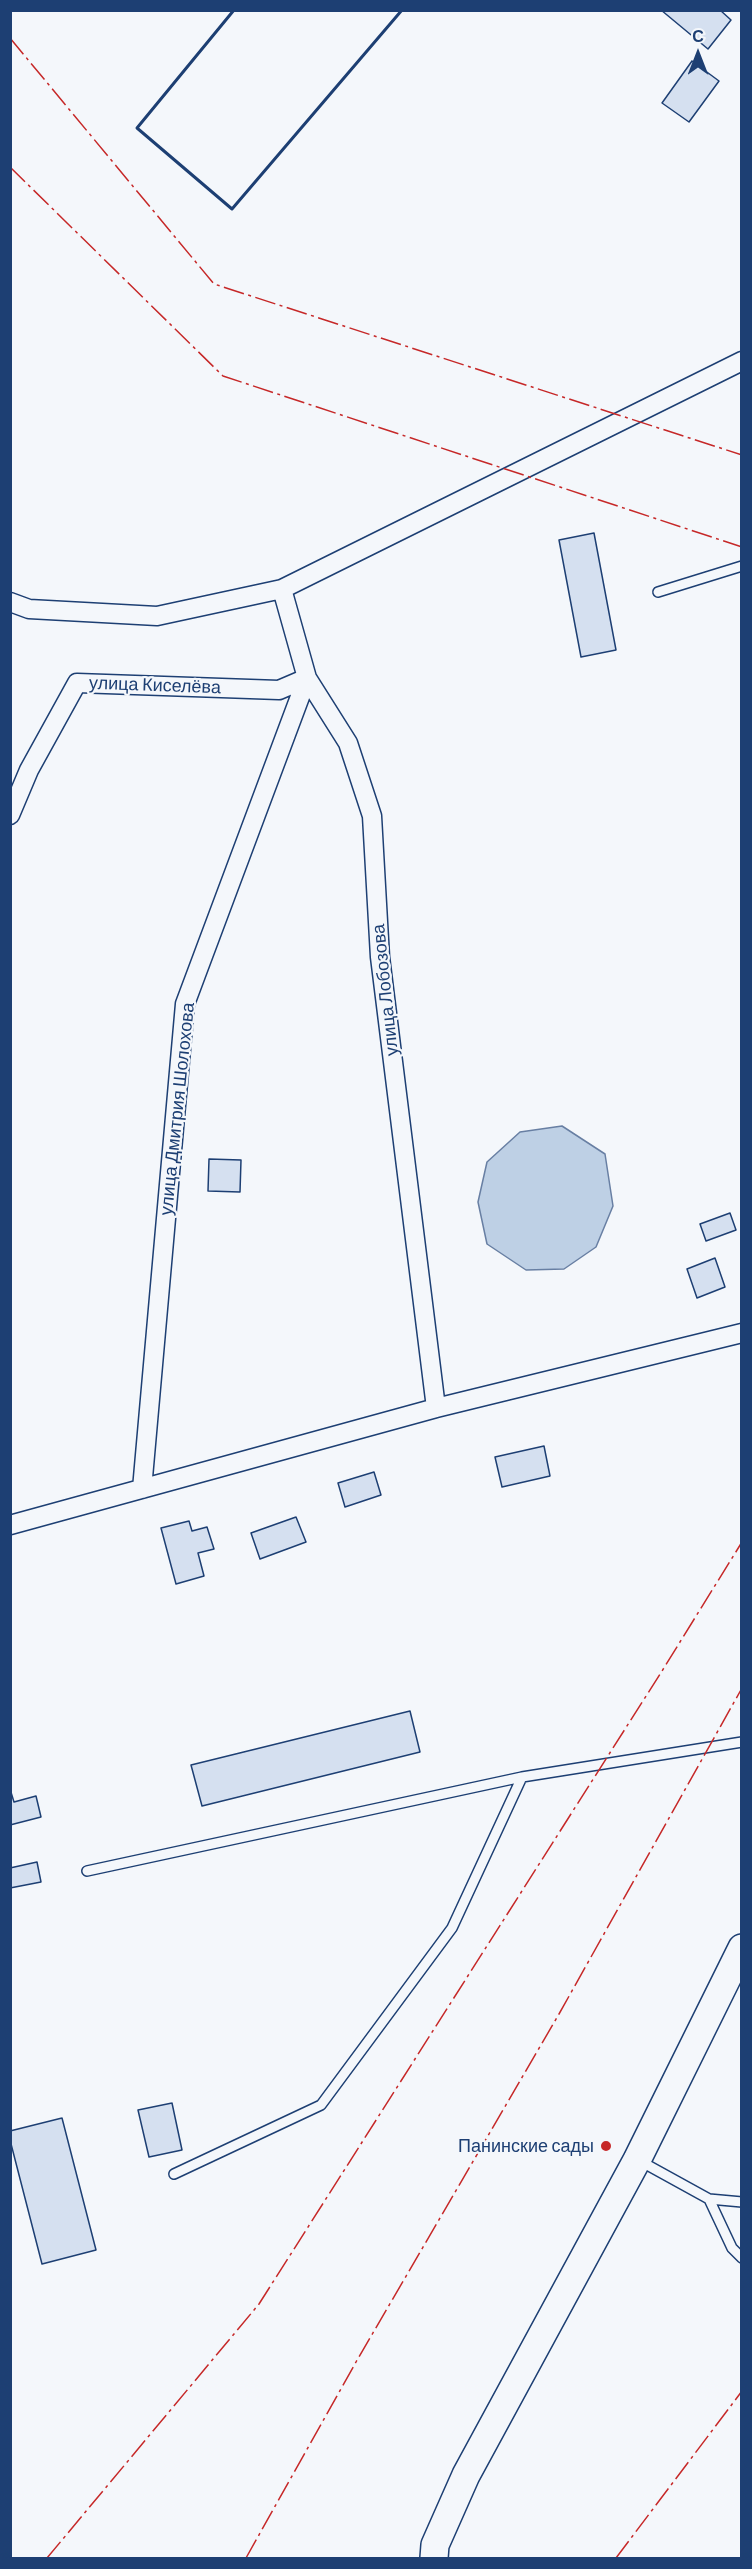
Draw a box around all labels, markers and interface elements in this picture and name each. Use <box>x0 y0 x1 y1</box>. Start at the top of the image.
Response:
north arrow <box>668 24 728 84</box>
text: С <box>692 26 704 45</box>
street label: улица Киселёва <box>89 672 221 698</box>
street label: улица Лобозова <box>367 923 403 1057</box>
street label: улица Дмитрия Шолохова <box>155 1001 199 1217</box>
place label: Панинские сады <box>458 2135 594 2157</box>
marker: Панинские сады <box>599 2139 613 2153</box>

